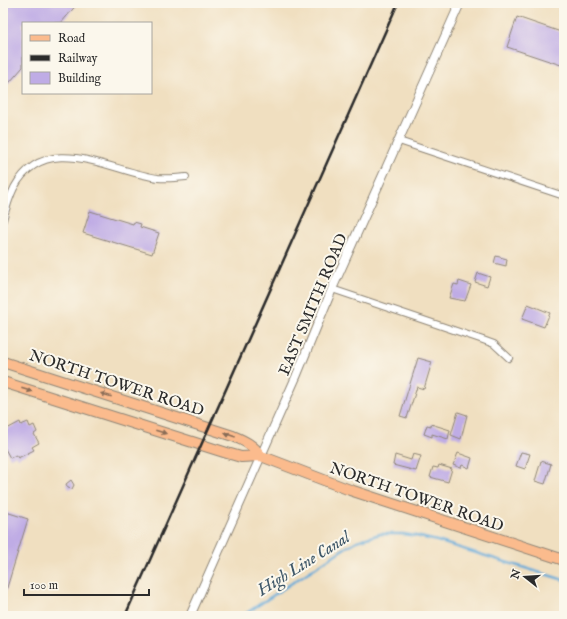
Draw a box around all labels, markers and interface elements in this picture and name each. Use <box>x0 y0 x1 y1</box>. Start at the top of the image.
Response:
legend <box>22 22 152 94</box>
text: Road <box>58 31 86 46</box>
text: Railway <box>58 51 97 66</box>
text: Building <box>58 71 102 86</box>
street label: EAST SMITH ROAD <box>275 230 353 379</box>
street label: NORTH TOWER ROAD <box>26 346 206 422</box>
one-way arrow <box>21 387 33 393</box>
one-way arrow <box>100 392 112 398</box>
one-way arrow <box>155 429 167 435</box>
one-way arrow <box>223 431 235 437</box>
street label: NORTH TOWER ROAD <box>327 459 506 537</box>
water label: High Line Canal <box>253 526 356 602</box>
north arrow <box>505 557 545 597</box>
text: N <box>508 567 525 582</box>
scale bar <box>24 571 149 597</box>
text: 100 m <box>30 578 58 593</box>

